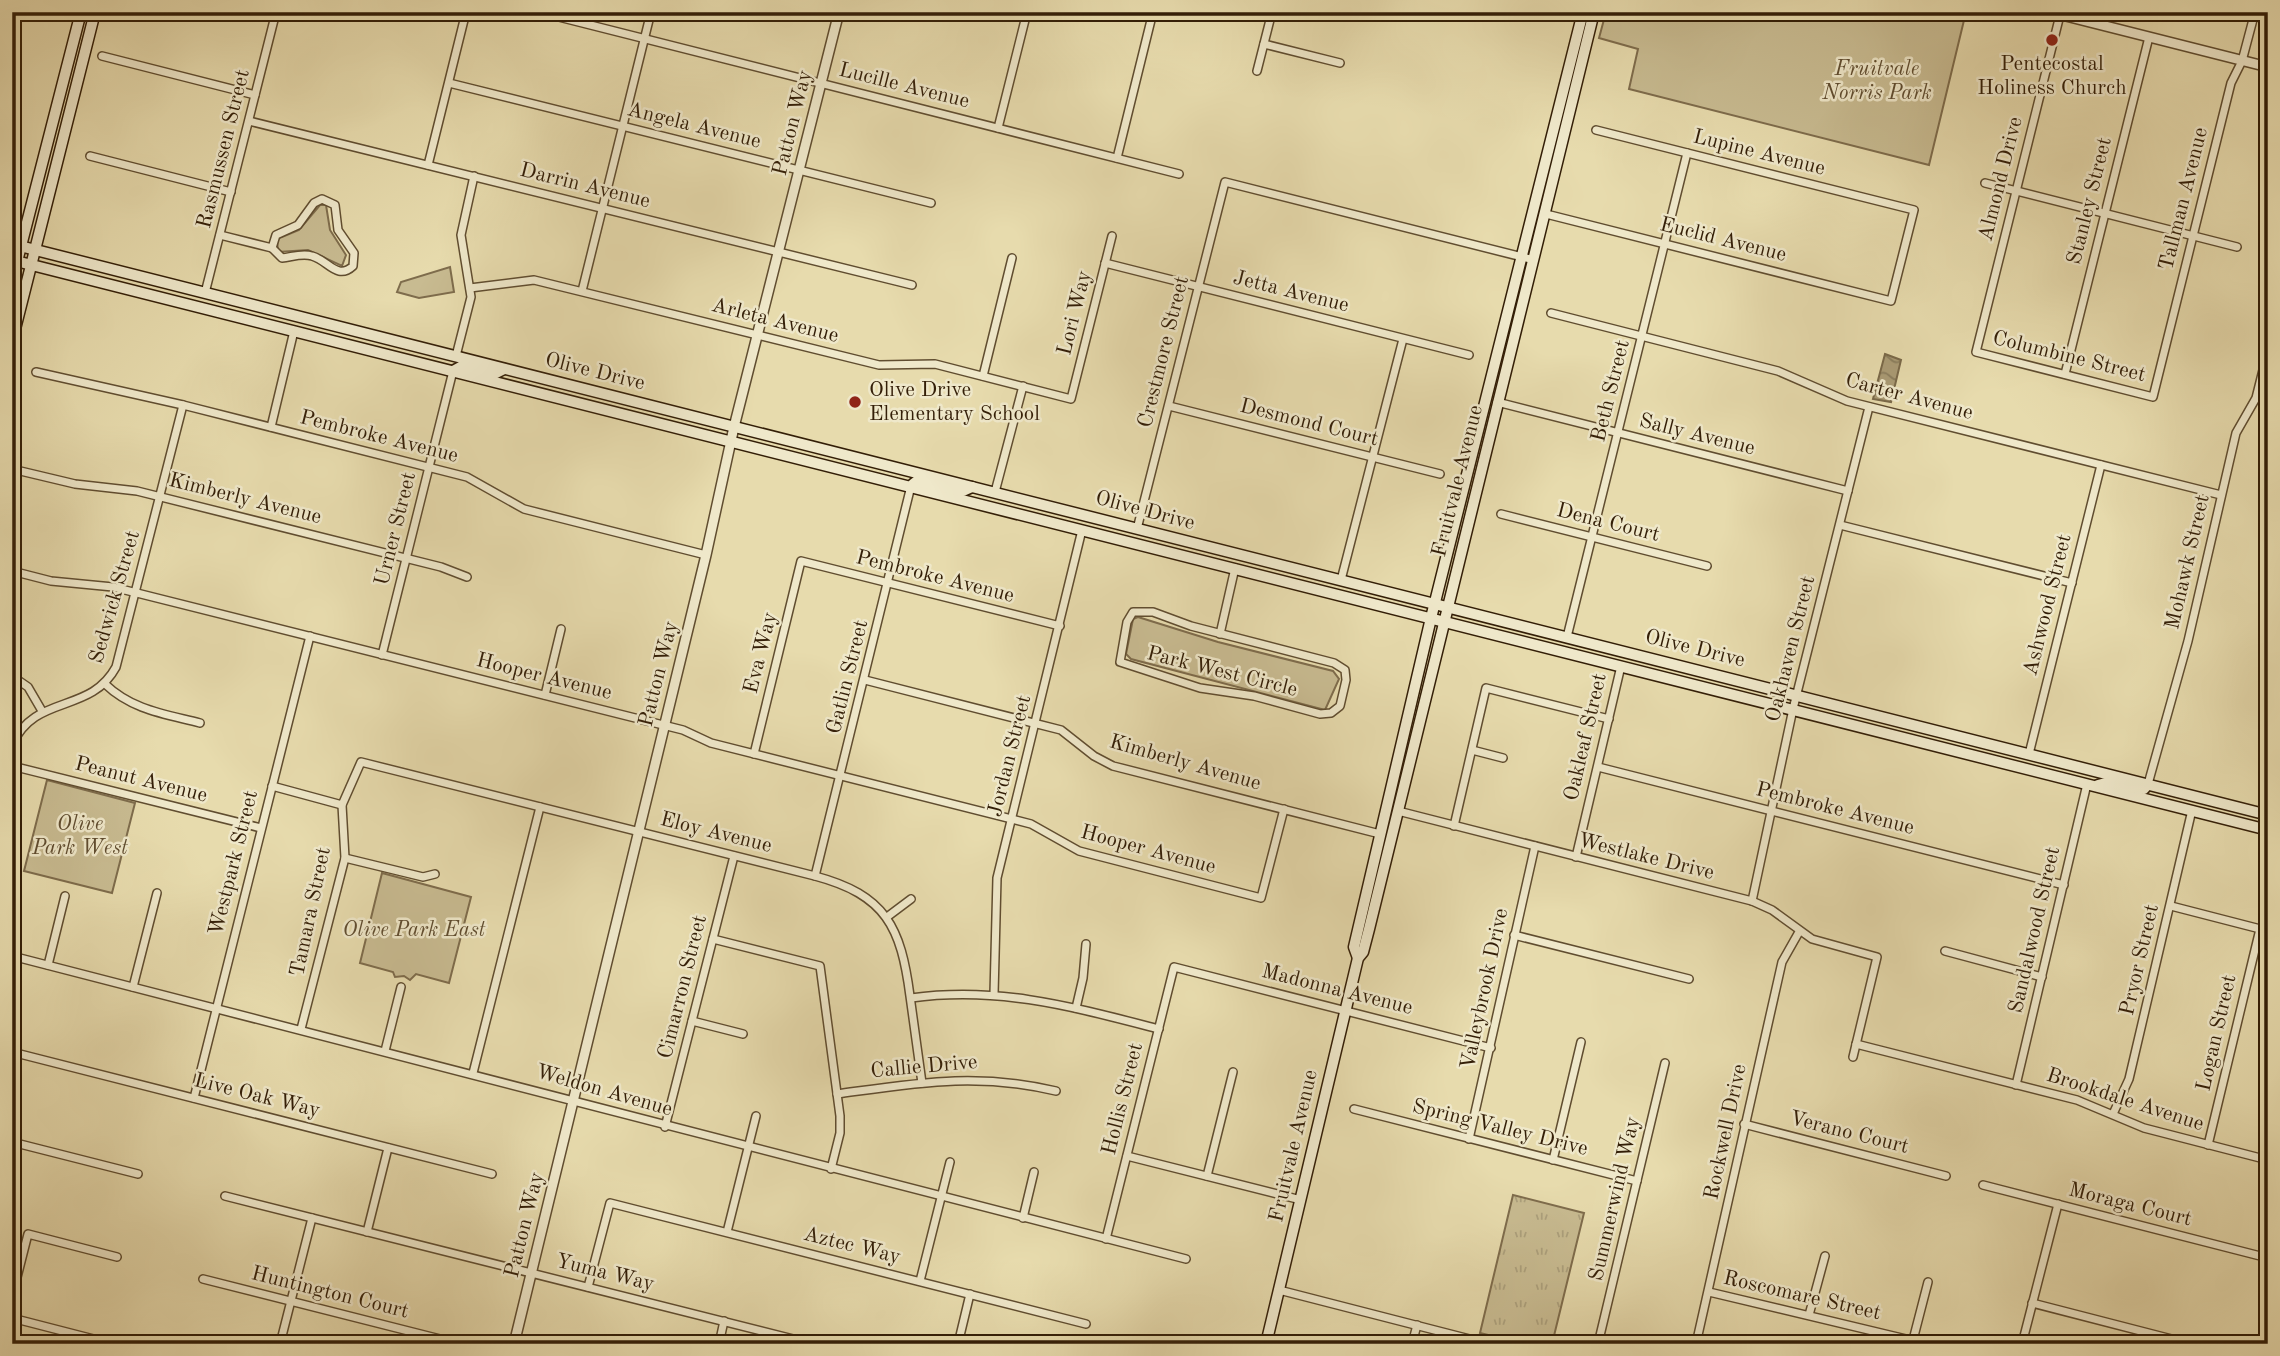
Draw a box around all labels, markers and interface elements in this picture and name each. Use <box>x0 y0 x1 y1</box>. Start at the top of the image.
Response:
marker: Pentecostal Holiness Church <box>2044 32 2060 48</box>
place label: Pentecostal Holiness Church <box>1977 54 2127 99</box>
park label: Fruitvale Norris Park <box>1821 59 1932 104</box>
street label: Lucille Avenue <box>837 60 971 112</box>
street label: Rasmussen Street <box>194 67 254 231</box>
street label: Patton Way <box>770 68 816 178</box>
street label: Angela Avenue <box>625 99 763 153</box>
street label: Almond Drive <box>1975 115 2027 243</box>
street label: Tallman Avenue <box>2156 125 2212 273</box>
street label: Lupine Avenue <box>1691 126 1827 180</box>
street label: Stanley Street <box>2064 135 2116 267</box>
street label: Darrin Avenue <box>518 160 652 212</box>
street label: Euclid Avenue <box>1658 214 1788 266</box>
street label: Jetta Avenue <box>1231 267 1351 317</box>
street label: Lori Way <box>1054 268 1096 358</box>
street label: Crestmore Street <box>1135 274 1193 430</box>
street label: Arleta Avenue <box>709 295 841 347</box>
street label: Columbine Street <box>1990 328 2148 386</box>
street label: Beth Street <box>1588 338 1634 444</box>
street label: Olive Drive <box>543 349 647 395</box>
street label: Carter Avenue <box>1843 370 1975 424</box>
place label: Olive Drive Elementary School <box>869 380 1040 425</box>
marker: Olive Drive Elementary School <box>847 394 863 410</box>
street label: Desmond Court <box>1238 396 1380 450</box>
street label: Fruitvale Avenue <box>1429 403 1487 559</box>
street label: Pembroke Avenue <box>298 407 460 467</box>
street label: Sally Avenue <box>1637 410 1757 460</box>
street label: Kimberly Avenue <box>166 470 324 528</box>
street label: Urner Street <box>372 470 420 588</box>
street label: Olive Drive <box>1093 488 1197 534</box>
street label: Mohawk Street <box>2162 492 2214 632</box>
street label: Dena Court <box>1554 500 1662 546</box>
street label: Sedwick Street <box>86 528 144 666</box>
street label: Ashwood Street <box>2020 532 2076 678</box>
street label: Pembroke Avenue <box>854 547 1016 607</box>
street label: Oakhaven Street <box>1763 574 1819 724</box>
street label: Eva Way <box>741 610 781 696</box>
street label: Gatlin Street <box>824 618 872 736</box>
street label: Patton Way <box>636 619 682 729</box>
street label: Olive Drive <box>1643 626 1747 672</box>
street label: Park West Circle <box>1145 643 1299 701</box>
street label: Hooper Avenue <box>474 650 614 704</box>
street label: Oakleaf Street <box>1561 671 1611 803</box>
street label: Jordan Street <box>985 693 1035 819</box>
street label: Kimberly Avenue <box>1107 731 1263 795</box>
street label: Peanut Avenue <box>73 753 209 807</box>
street label: Pembroke Avenue <box>1754 779 1916 839</box>
street label: Westpark Street <box>206 788 262 938</box>
street label: Eloy Avenue <box>658 809 774 857</box>
park label: Olive Park West <box>31 814 128 859</box>
street label: Hooper Avenue <box>1078 822 1218 878</box>
street label: Westlake Drive <box>1576 830 1716 884</box>
street label: Tamara Street <box>287 845 335 979</box>
street label: Sandalwood Street <box>2006 845 2064 1015</box>
street label: Pryor Street <box>2117 902 2163 1018</box>
street label: Valleybrook Drive <box>1458 906 1512 1072</box>
street label: Cimarron Street <box>655 913 711 1061</box>
park label: Olive Park East <box>342 920 486 941</box>
street label: Madonna Avenue <box>1259 961 1415 1019</box>
street label: Logan Street <box>2193 973 2241 1093</box>
street label: Hollis Street <box>1099 1041 1147 1157</box>
street label: Callie Drive <box>870 1052 978 1082</box>
street label: Weldon Avenue <box>533 1061 675 1121</box>
street label: Rockwell Drive <box>1701 1062 1751 1202</box>
street label: Brookdale Avenue <box>2044 1065 2206 1135</box>
street label: Fruitvale Avenue <box>1266 1068 1322 1224</box>
street label: Live Oak Way <box>192 1070 322 1122</box>
street label: Spring Valley Drive <box>1410 1096 1590 1160</box>
street label: Verano Court <box>1787 1108 1911 1158</box>
street label: Summerwind Way <box>1586 1115 1644 1283</box>
street label: Patton Way <box>502 1170 548 1280</box>
street label: Moraga Court <box>2066 1180 2194 1230</box>
street label: Aztec Way <box>801 1224 903 1268</box>
street label: Yuma Way <box>554 1251 656 1295</box>
street label: Huntington Court <box>249 1263 411 1323</box>
street label: Roscomare Street <box>1721 1268 1883 1324</box>

